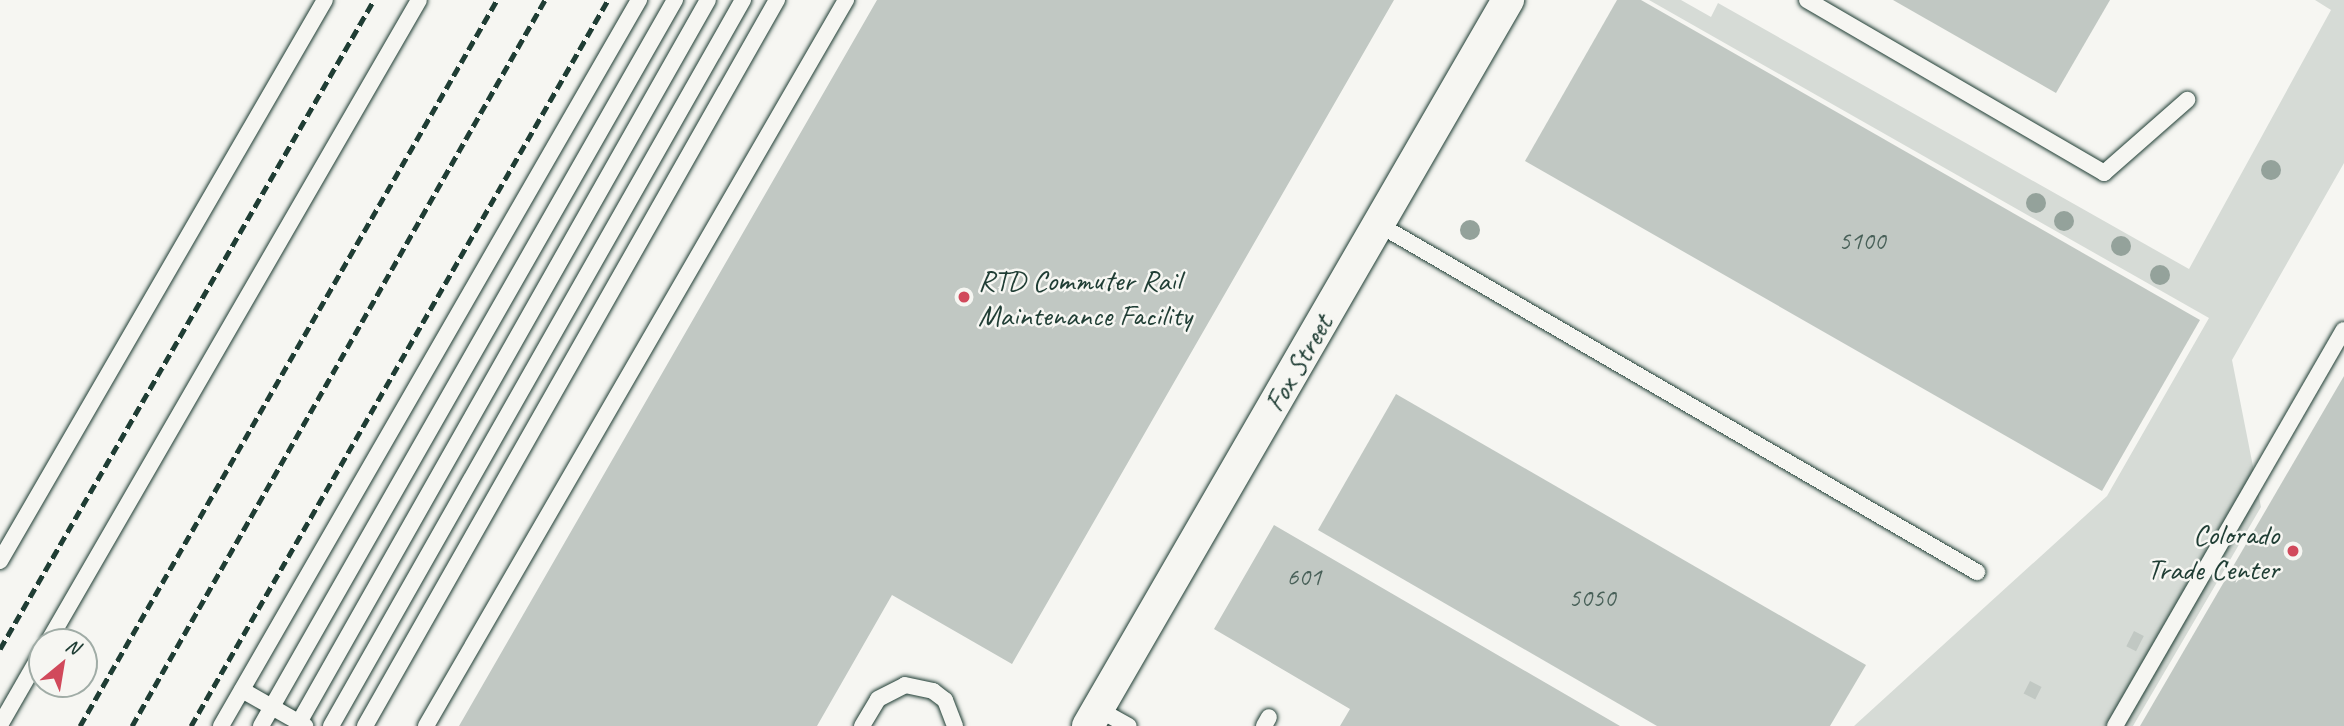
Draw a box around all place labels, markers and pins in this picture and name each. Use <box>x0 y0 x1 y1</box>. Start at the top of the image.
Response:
place label: RTD Commuter Rail Maintenance Facility <box>978 262 1192 332</box>
marker: RTD Commuter Rail Maintenance Facility <box>956 289 972 305</box>
place label: Colorado Trade Center <box>2147 516 2279 586</box>
marker: Colorado Trade Center <box>2285 543 2301 559</box>

